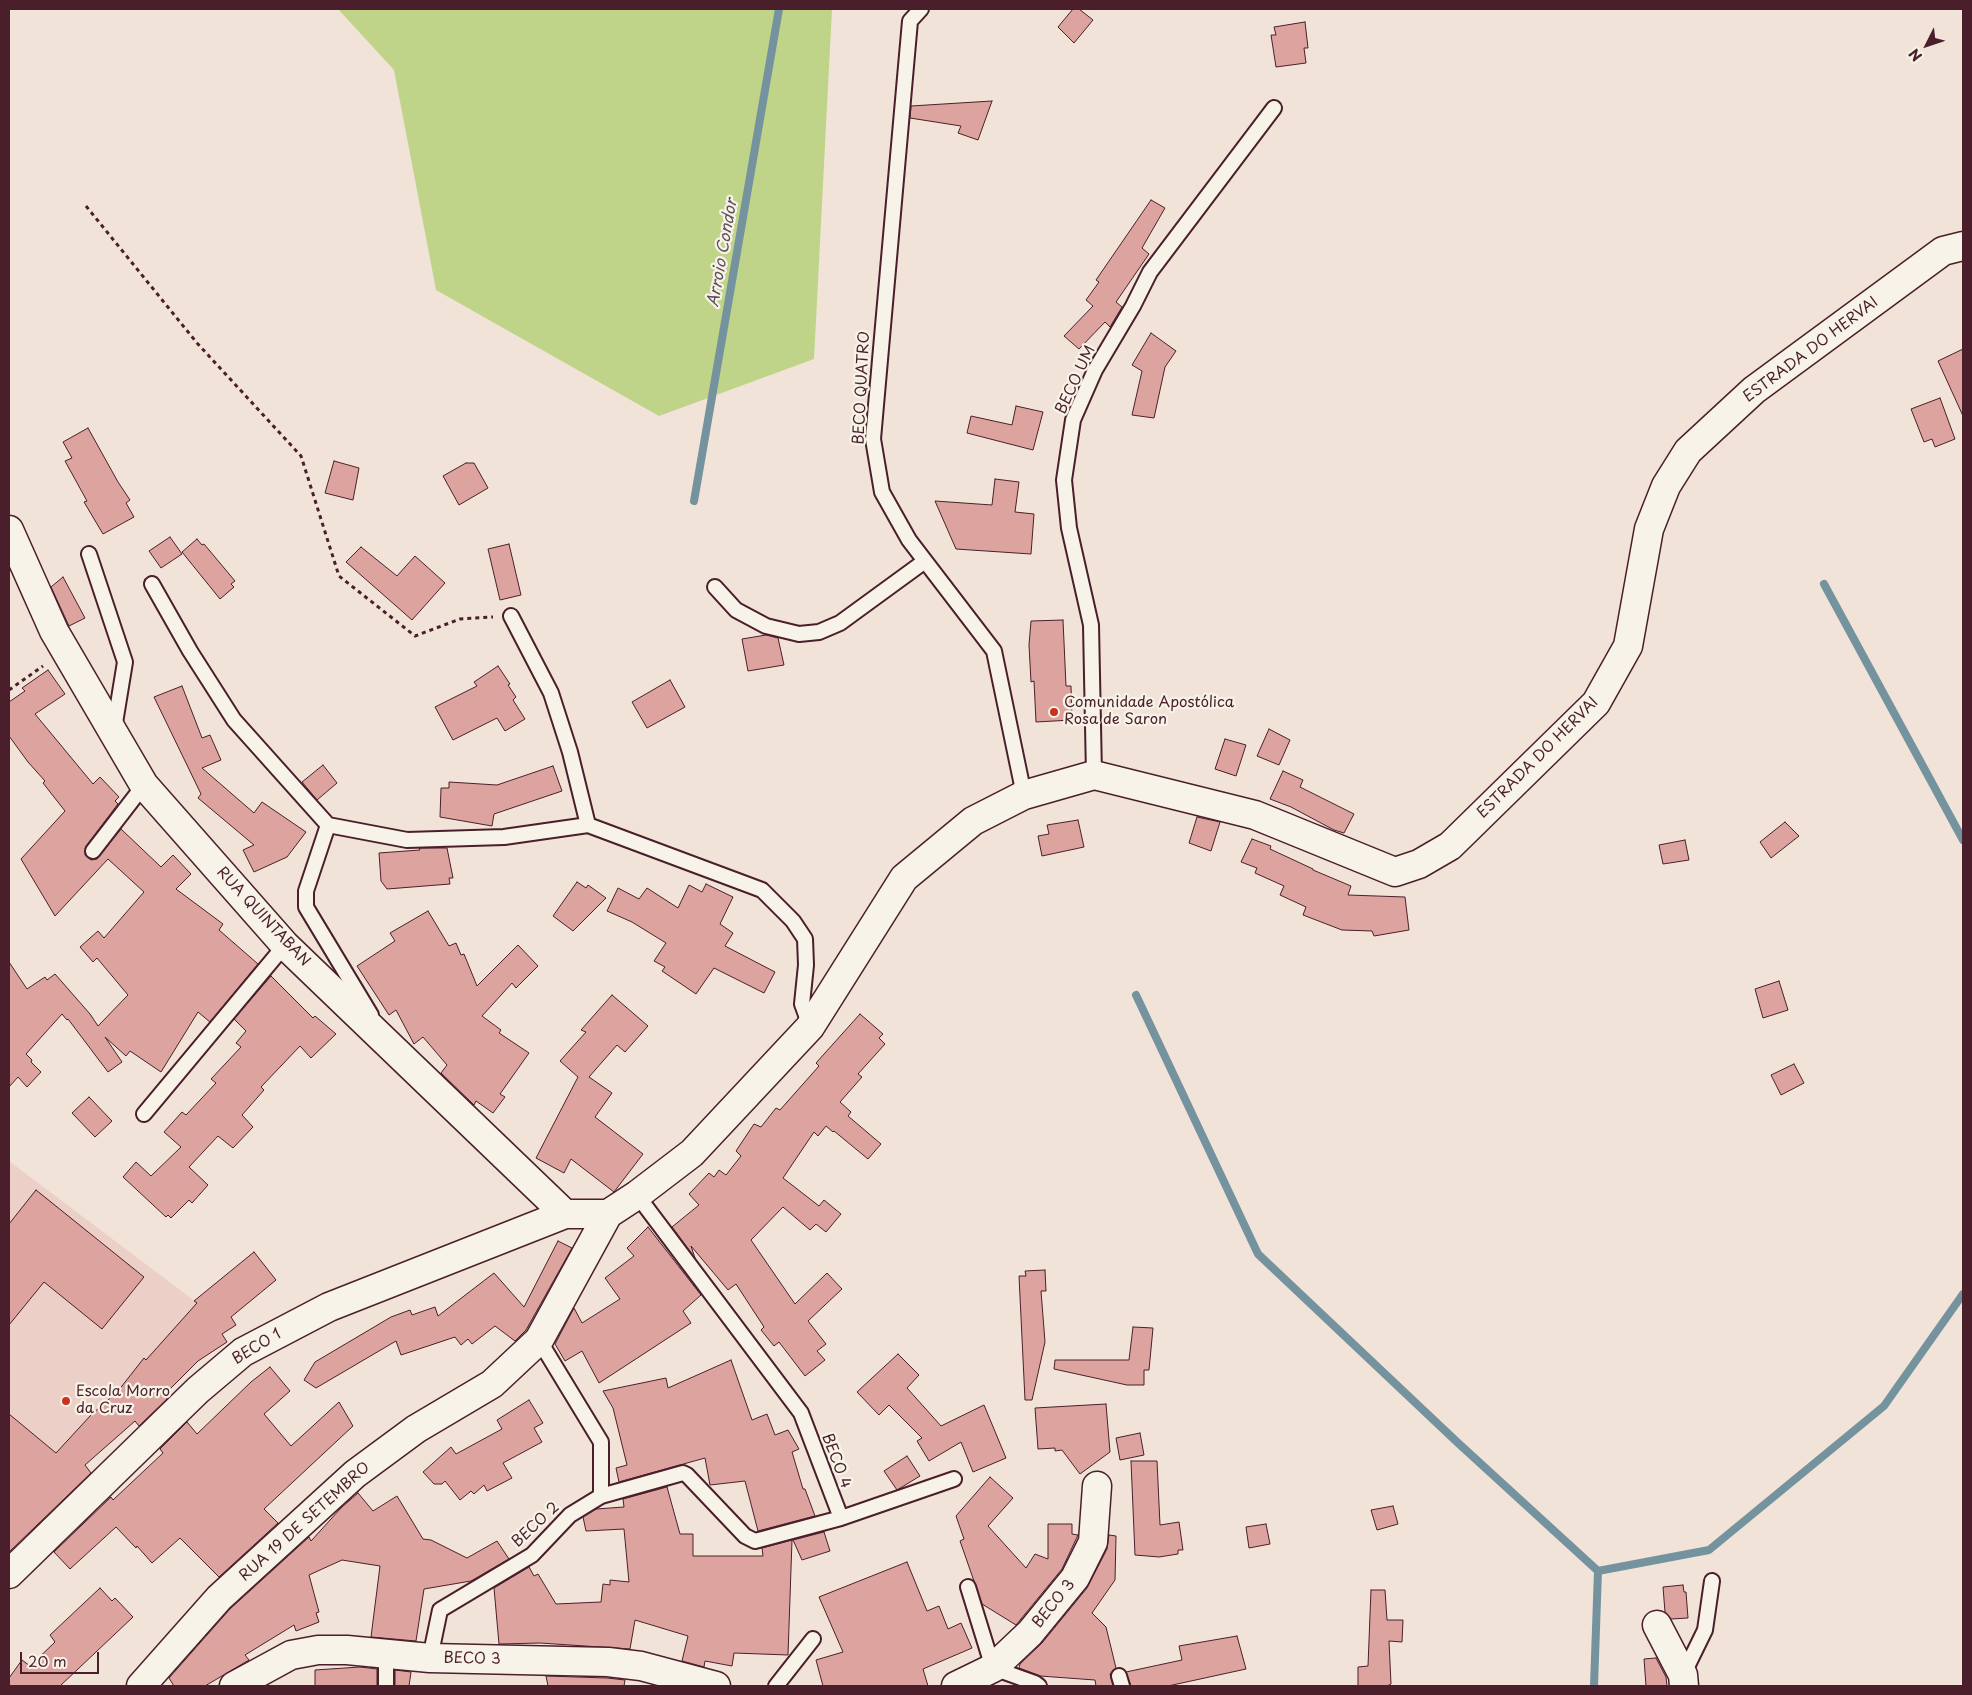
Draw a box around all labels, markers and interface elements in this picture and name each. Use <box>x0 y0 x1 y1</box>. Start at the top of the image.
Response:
north arrow <box>1902 20 1952 70</box>
text: N <box>1904 44 1927 66</box>
water label: Arroio Condor <box>704 197 742 309</box>
street label: ESTRADA DO HERVAI <box>1740 294 1882 406</box>
street label: BECO QUATRO <box>850 331 874 445</box>
street label: BECO UM <box>1052 343 1100 417</box>
place label: Comunidade Apostólica Rosa de Saron <box>1064 694 1234 729</box>
street label: ESTRADA DO HERVAI <box>1474 694 1602 822</box>
marker: Comunidade Apostólica Rosa de Saron <box>1048 706 1060 718</box>
street label: RUA QUINTABAN <box>212 864 314 970</box>
street label: BECO 1 <box>229 1325 285 1369</box>
place label: Escola Morro da Cruz <box>76 1383 170 1418</box>
marker: Escola Morro da Cruz <box>60 1395 72 1407</box>
street label: BECO 4 <box>817 1431 855 1491</box>
street label: RUA 19 DE SETEMBRO <box>236 1459 374 1585</box>
street label: BECO 2 <box>509 1499 563 1551</box>
street label: BECO 3 <box>1029 1576 1079 1632</box>
scale bar <box>22 1642 101 1674</box>
text: 20 m <box>28 1649 67 1672</box>
street label: BECO 3 <box>443 1650 501 1668</box>

